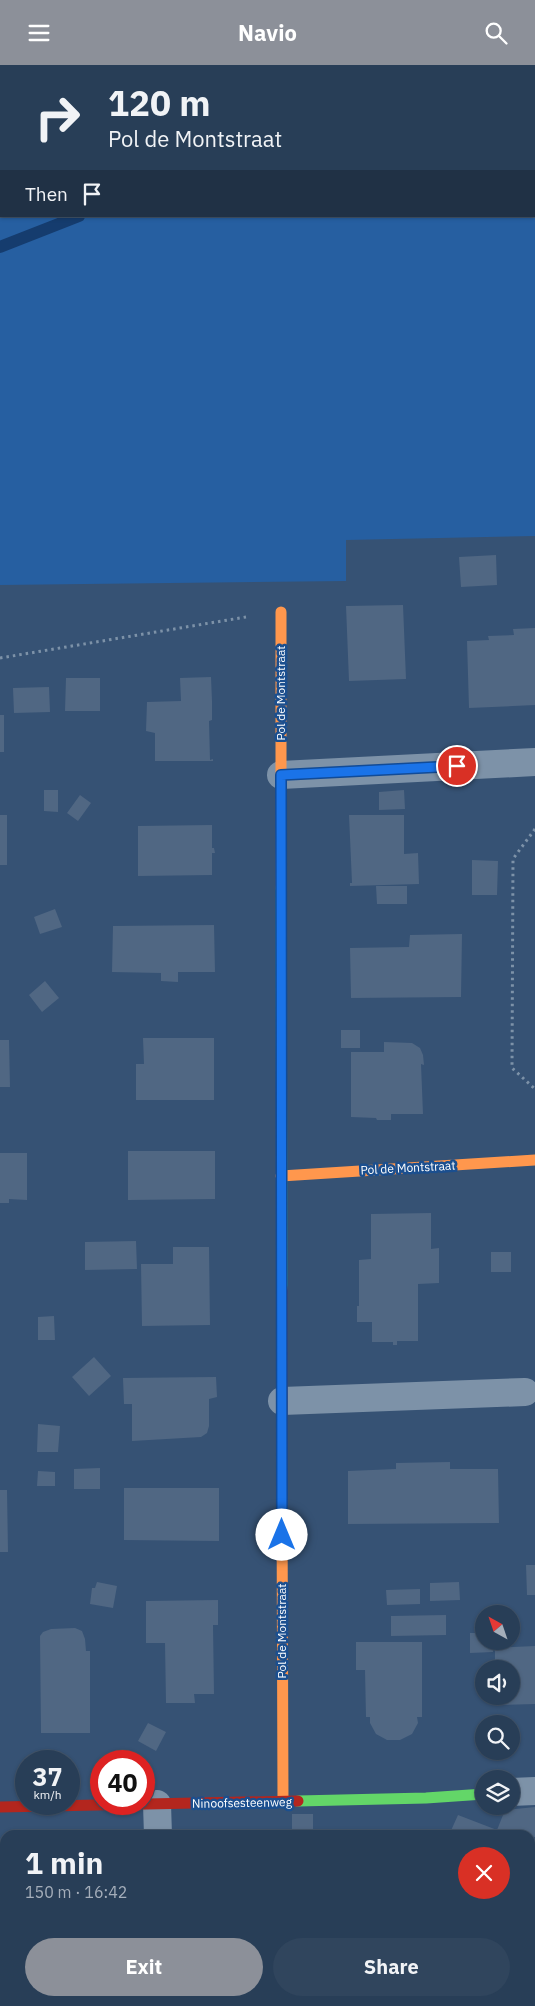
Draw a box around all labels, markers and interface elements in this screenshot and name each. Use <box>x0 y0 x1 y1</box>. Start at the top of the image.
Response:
text: Navio <box>238 18 297 47</box>
icon: menu <box>25 19 53 47</box>
icon: search <box>482 19 510 47</box>
text: 120 m <box>108 80 211 126</box>
icon: right <box>25 85 90 150</box>
text: Pol de Montstraat <box>108 124 282 153</box>
icon: arrive <box>78 180 106 208</box>
text: Then <box>25 182 68 206</box>
street label: Pol de Montstraat <box>273 645 288 741</box>
pin <box>436 745 478 787</box>
icon: arrive <box>443 752 471 780</box>
street label: Pol de Montstraat <box>360 1158 456 1177</box>
position arrow <box>255 1508 307 1560</box>
street label: Pol de Montstraat <box>274 1583 289 1679</box>
north arrow <box>475 1605 520 1650</box>
map controls <box>475 1605 520 1815</box>
button: sound <box>475 1660 520 1705</box>
button: search <box>475 1715 520 1760</box>
speed limit sign: 40 <box>90 1750 155 1815</box>
text: 37 <box>32 1760 63 1793</box>
button: layers <box>475 1770 520 1815</box>
text: km/h <box>33 1787 62 1802</box>
street label: Ninoofsesteenweg <box>192 1794 293 1811</box>
text: 1 min <box>25 1843 103 1882</box>
button: close <box>458 1847 510 1899</box>
text: 150 m · 16:42 <box>25 1882 127 1902</box>
button: Exit <box>25 1938 263 1996</box>
button: Share <box>273 1938 510 1996</box>

